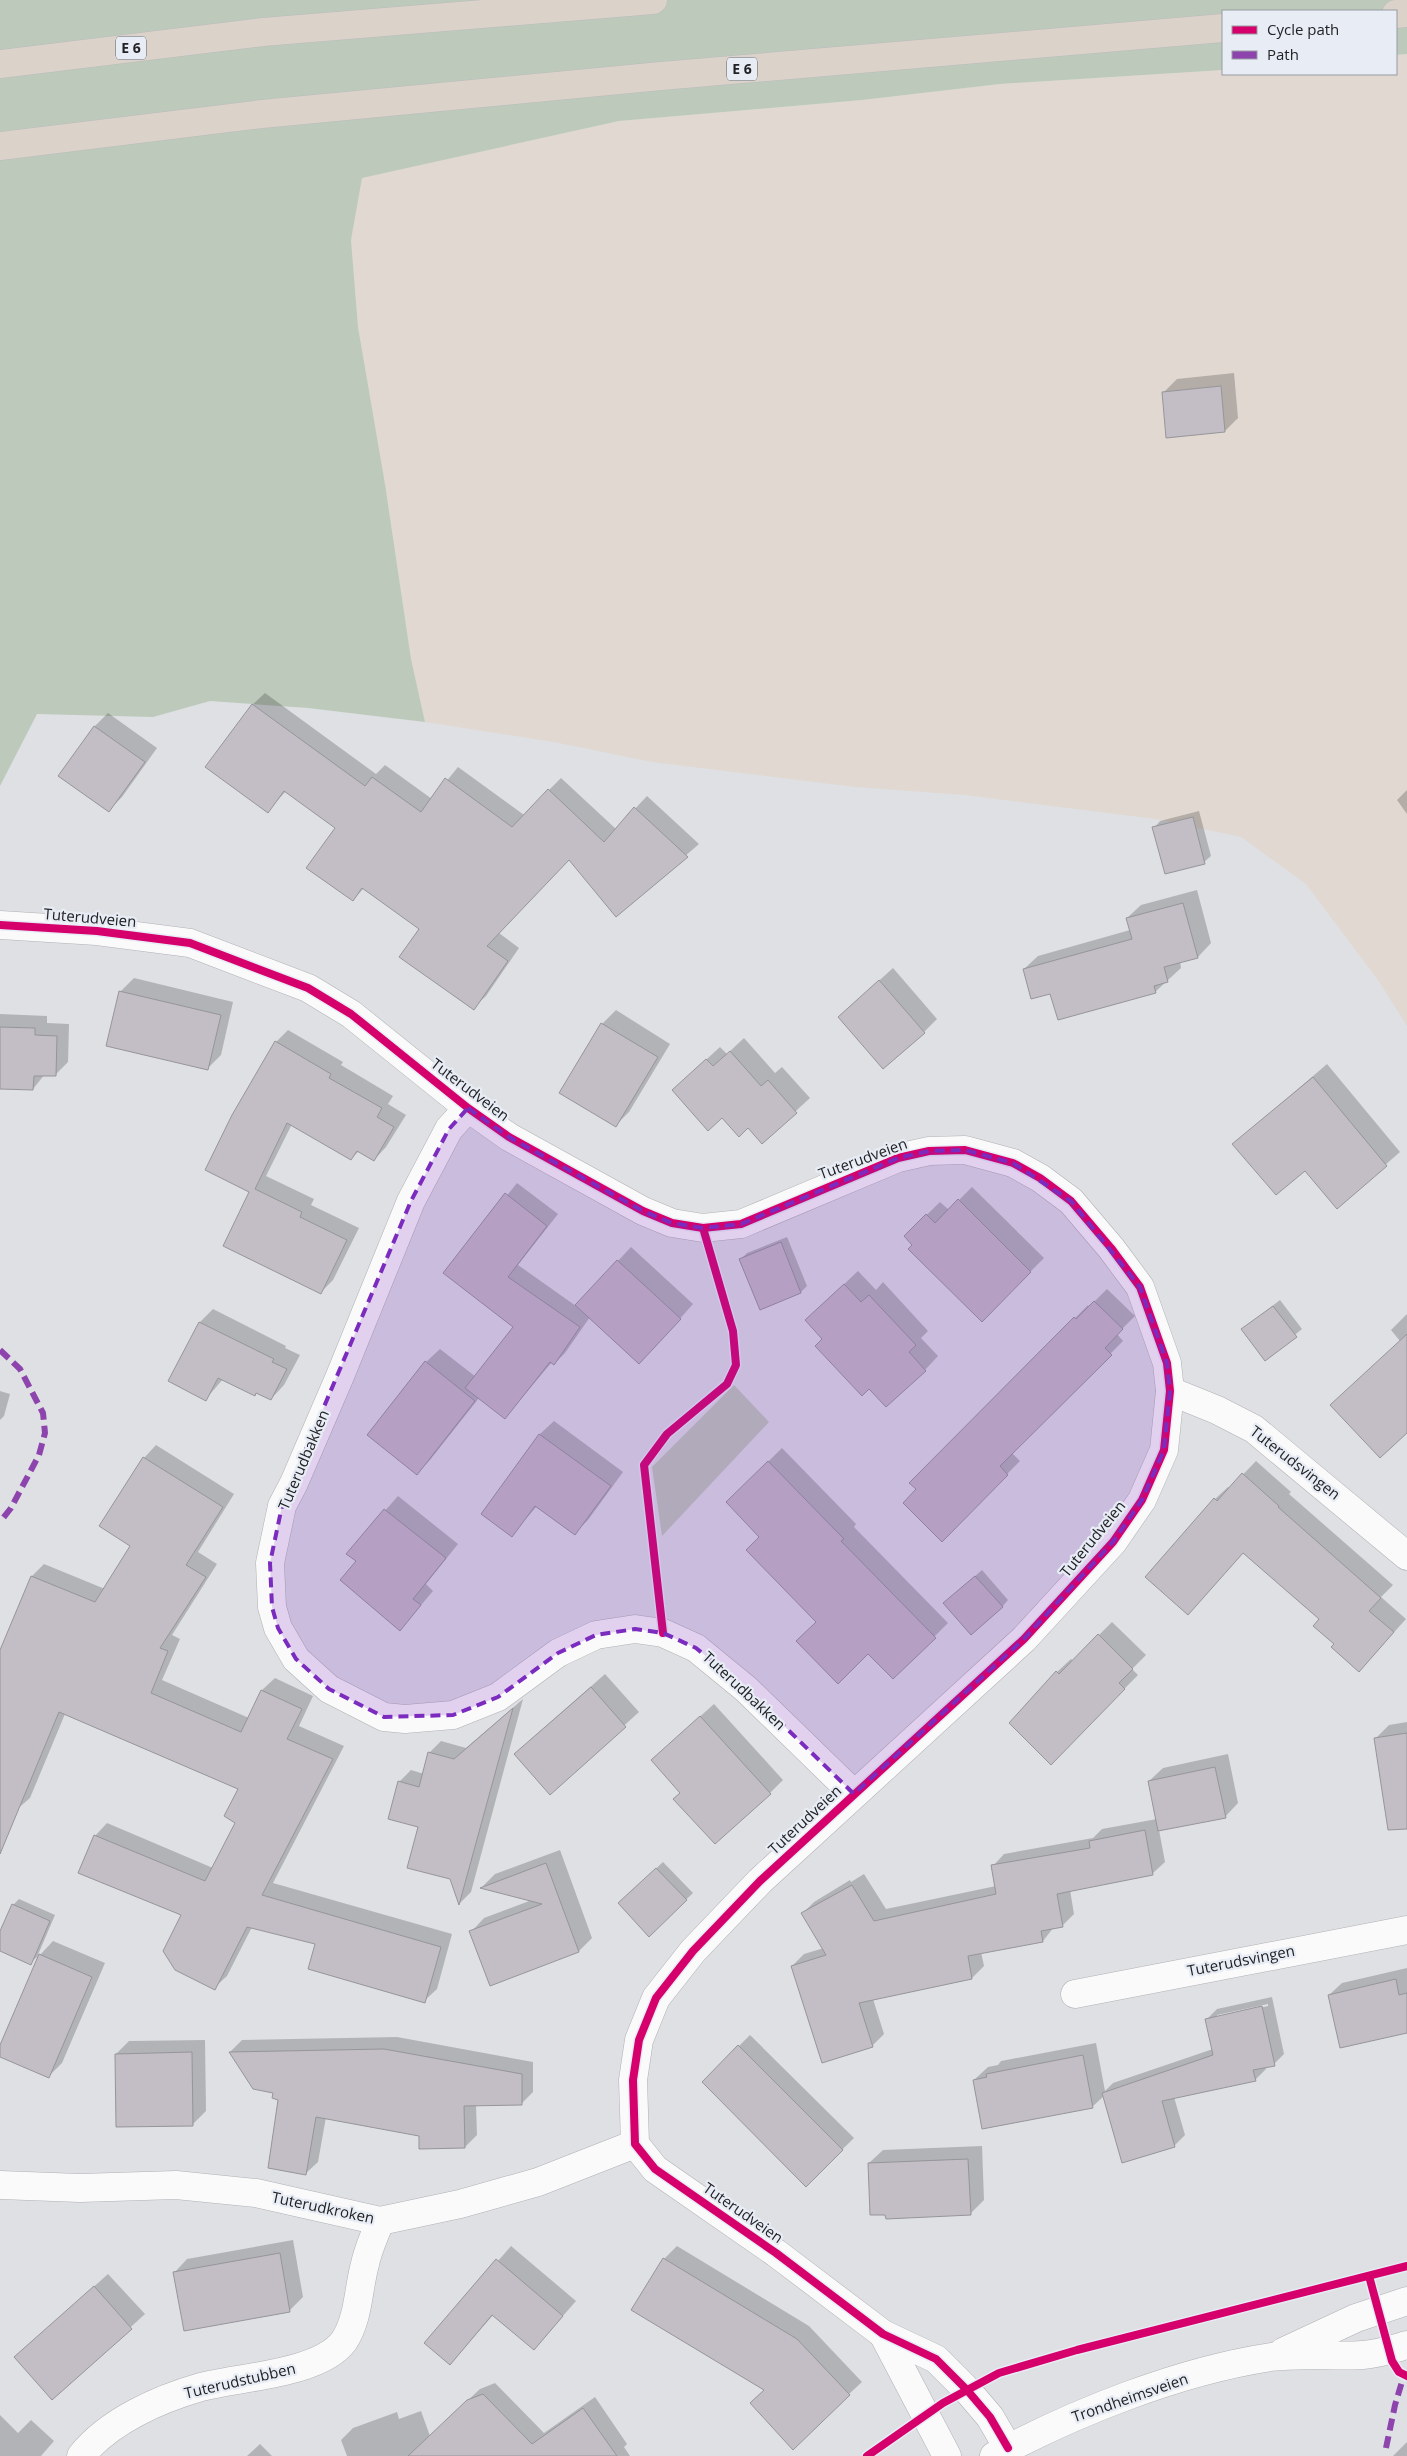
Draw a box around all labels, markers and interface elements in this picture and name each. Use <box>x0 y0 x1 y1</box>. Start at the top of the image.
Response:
legend <box>1222 10 1397 75</box>
text: Cycle path <box>1267 19 1339 39</box>
road number: E 6 <box>116 36 146 59</box>
text: Path <box>1267 44 1299 64</box>
road number: E 6 <box>727 58 757 80</box>
street label: Tuterudveien <box>43 903 137 931</box>
street label: Tuterudveien <box>427 1053 514 1125</box>
street label: Tuterudveien <box>816 1133 910 1183</box>
street label: Tuterudbakken <box>273 1407 333 1513</box>
street label: Tuterudsvingen <box>1246 1421 1345 1504</box>
street label: Tuterudveien <box>1055 1496 1129 1581</box>
street label: Tuterudbakken <box>699 1647 790 1734</box>
street label: Tuterudveien <box>763 1780 845 1858</box>
street label: Tuterudsvingen <box>1185 1940 1296 1980</box>
street label: Tuterudveien <box>700 2177 787 2247</box>
street label: Tuterudkroken <box>270 2186 376 2228</box>
street label: Tuterudstubben <box>182 2358 297 2403</box>
street label: Trondheimsveien <box>1069 2368 1190 2426</box>

